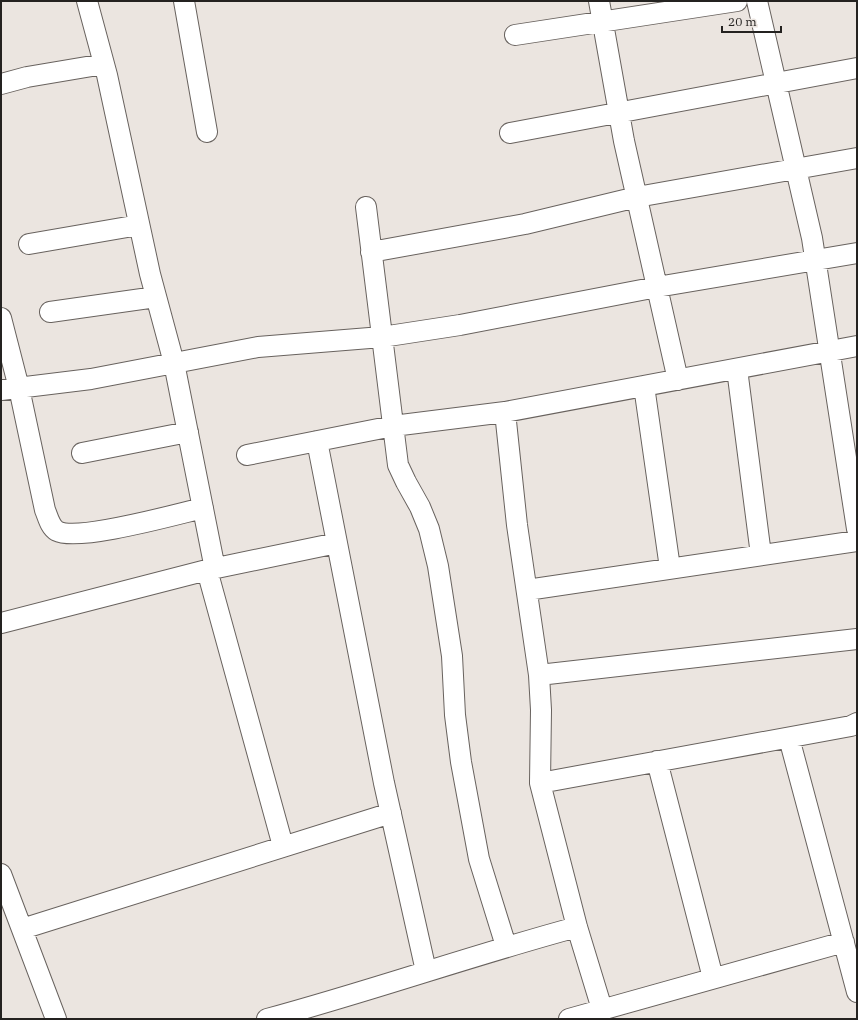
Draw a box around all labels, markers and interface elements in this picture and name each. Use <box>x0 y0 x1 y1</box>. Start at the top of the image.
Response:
scale bar <box>722 8 781 34</box>
text: 20 m <box>728 14 757 29</box>

